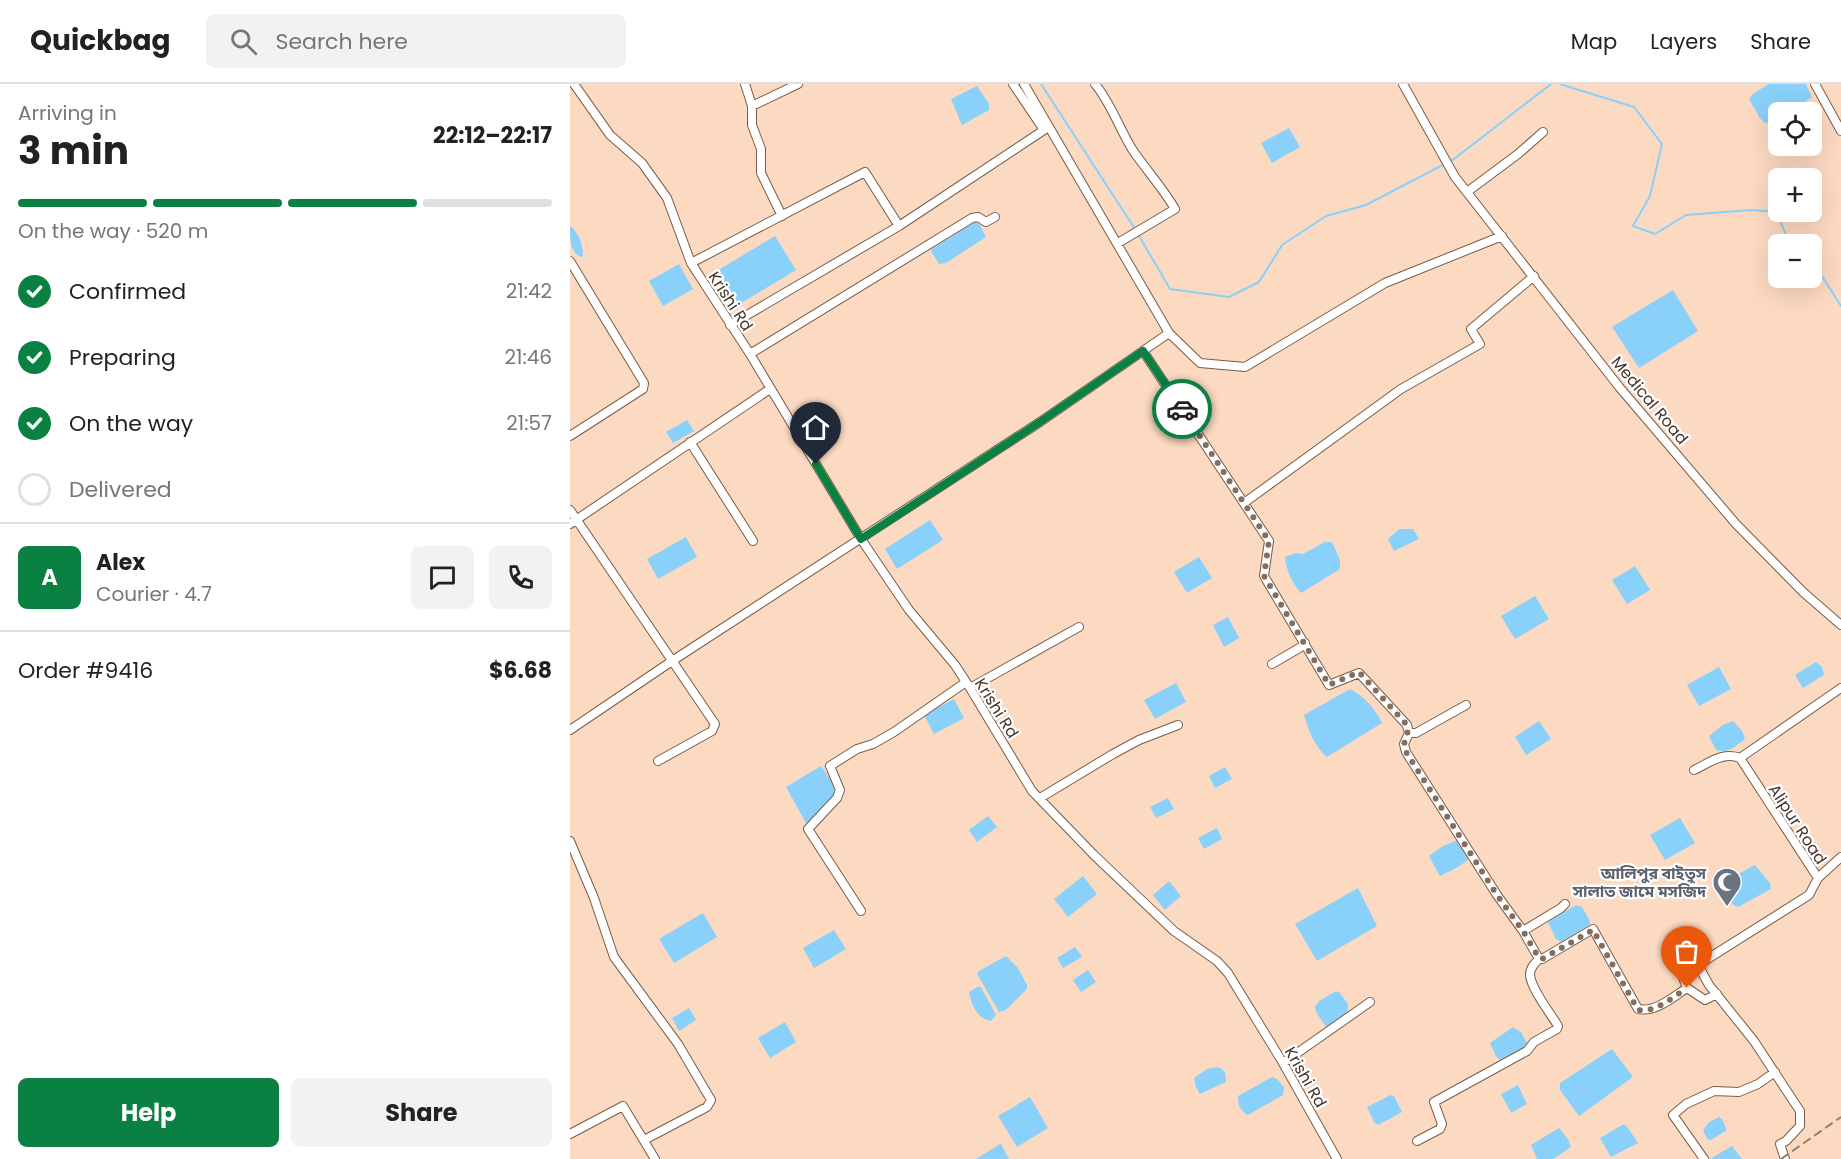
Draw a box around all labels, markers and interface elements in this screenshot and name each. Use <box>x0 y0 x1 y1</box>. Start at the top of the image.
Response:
search box <box>206 14 626 68</box>
text: Quickbag <box>30 21 170 60</box>
icon: search <box>227 25 260 58</box>
text: Search here <box>275 26 408 57</box>
text: Map <box>1571 27 1617 56</box>
text: Layers <box>1650 27 1717 56</box>
text: Share <box>1750 27 1811 56</box>
text: Arriving in <box>18 99 117 127</box>
map controls <box>1768 102 1822 288</box>
button: locate <box>1768 102 1822 156</box>
text: 22:12–22:17 <box>433 120 552 151</box>
text: 3 min <box>18 123 129 178</box>
button: + <box>1768 168 1822 222</box>
text: On the way · 520 m <box>18 217 208 245</box>
button: − <box>1768 234 1822 288</box>
street label: Krishi Rd <box>703 267 758 336</box>
icon: check <box>18 275 51 308</box>
text: Confirmed <box>69 276 186 307</box>
text: 21:42 <box>506 277 552 305</box>
icon: check <box>18 341 51 374</box>
text: Preparing <box>69 342 176 373</box>
text: 21:46 <box>505 343 552 371</box>
street label: Medical Road <box>1606 351 1693 449</box>
courier <box>1152 379 1212 439</box>
icon: car <box>1166 393 1199 426</box>
pin <box>790 402 841 464</box>
icon: check <box>18 407 51 440</box>
text: On the way <box>69 408 193 439</box>
text: 21:57 <box>506 409 552 437</box>
icon: home <box>799 411 832 444</box>
text: Delivered <box>69 474 172 505</box>
button: chat <box>411 546 474 609</box>
button: phone <box>489 546 552 609</box>
text: Alex <box>96 547 145 578</box>
text: A <box>41 562 58 593</box>
text: Courier · 4.7 <box>96 580 212 608</box>
text: Order #9416 <box>18 655 153 686</box>
text: $6.68 <box>489 655 552 686</box>
street label: Krishi Rd <box>969 674 1024 743</box>
street label: Alipur Road <box>1763 780 1832 869</box>
place label: আলিপুর বাইতুস সালাত জামে মসজিদ <box>1572 862 1707 903</box>
mosque icon: আলিপুর বাইতুস সালাত জামে মসজিদ <box>1711 866 1743 908</box>
pin <box>1661 926 1712 988</box>
icon: bag <box>1670 935 1703 968</box>
street label: Krishi Rd <box>1279 1043 1332 1112</box>
button: Help <box>18 1078 279 1147</box>
button: Share <box>291 1078 552 1147</box>

